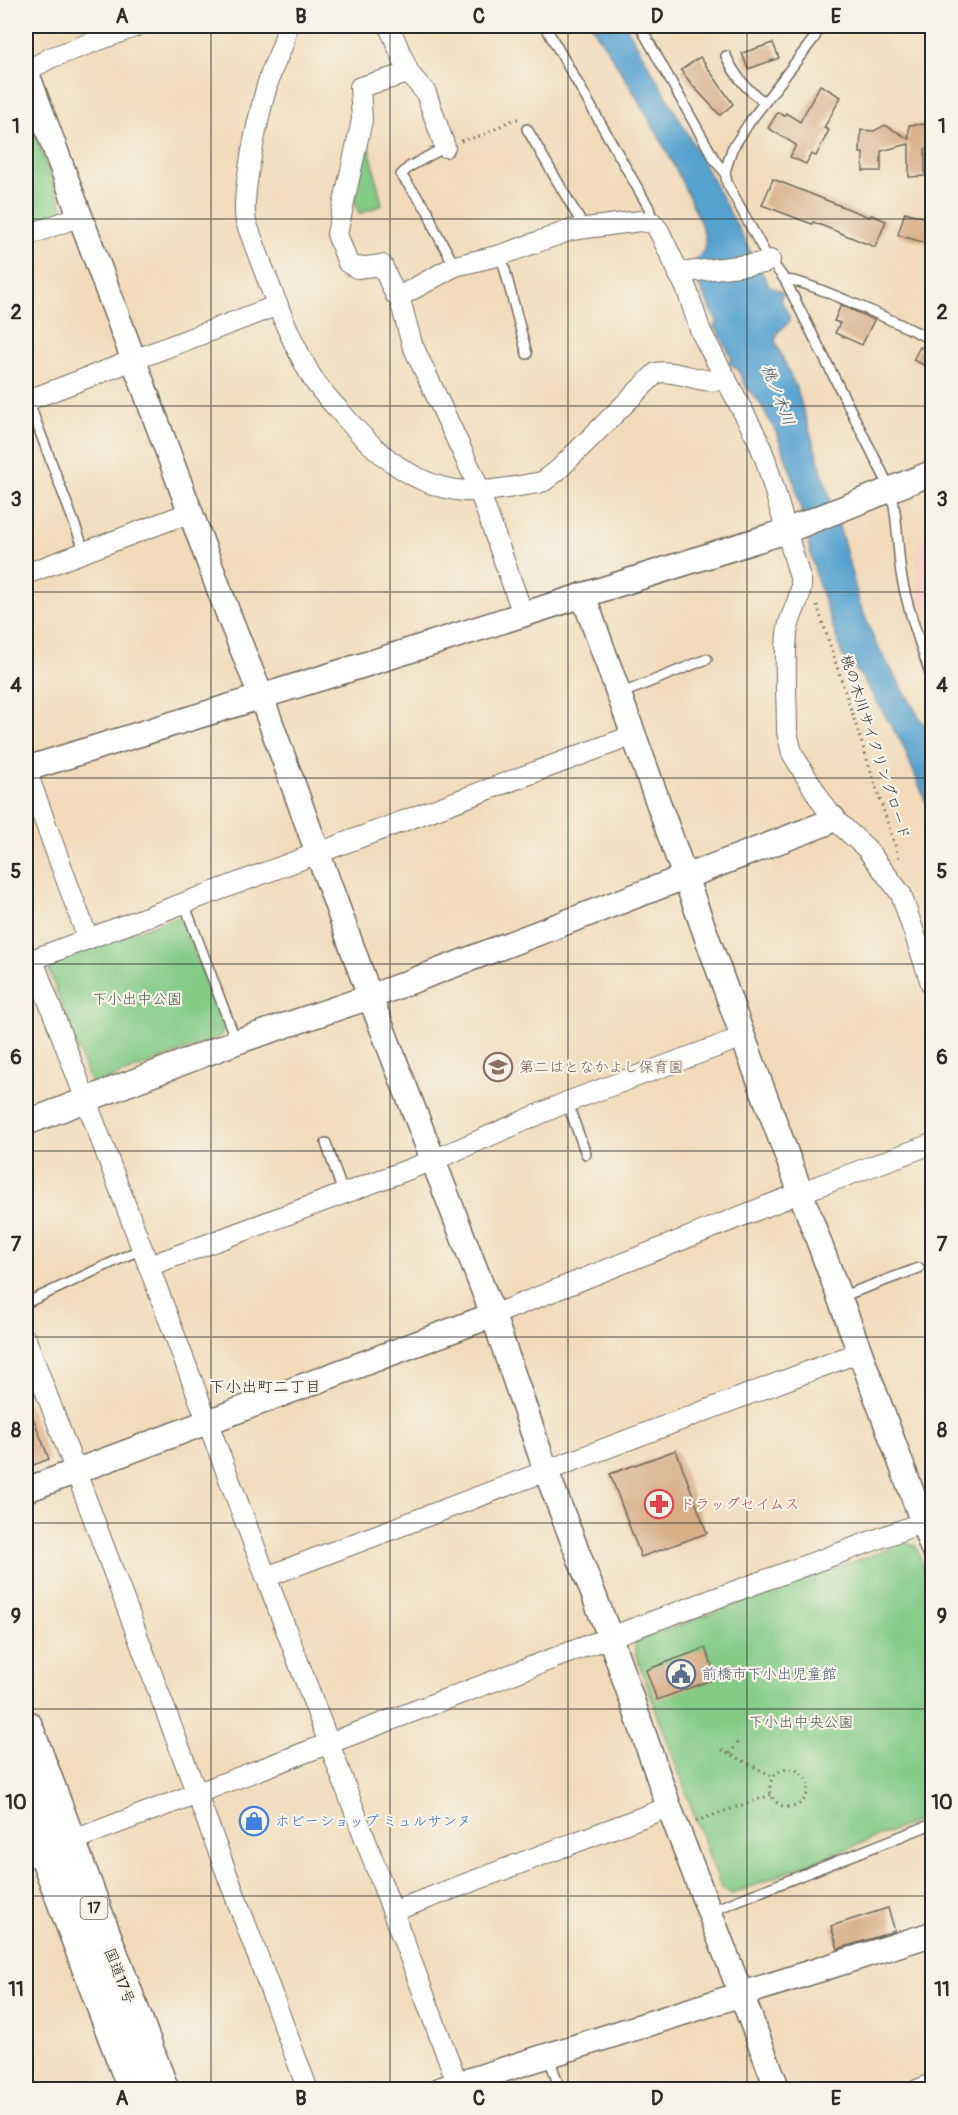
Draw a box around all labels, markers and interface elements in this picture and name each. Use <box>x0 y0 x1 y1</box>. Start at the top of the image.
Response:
text: A <box>116 4 129 29</box>
text: B <box>295 4 307 29</box>
text: C <box>473 4 485 29</box>
text: D <box>651 4 664 29</box>
text: E <box>831 4 842 29</box>
text: 1 <box>12 114 20 139</box>
text: 1 <box>938 114 946 139</box>
text: 2 <box>10 300 22 325</box>
text: 2 <box>936 300 948 325</box>
water label: 桃ノ木川 <box>757 362 799 428</box>
text: 3 <box>10 487 22 512</box>
text: 3 <box>936 487 948 512</box>
street label: 桃の木川サイクリングロード <box>836 652 914 842</box>
text: 4 <box>10 673 22 698</box>
text: 4 <box>936 673 948 698</box>
text: 5 <box>11 859 22 884</box>
text: 5 <box>937 859 948 884</box>
park label: 下小出中公園 <box>92 990 182 1009</box>
text: 6 <box>10 1045 22 1070</box>
text: 6 <box>936 1045 948 1070</box>
school or university icon: 第二はとなかよし保育園 <box>482 1051 514 1083</box>
place label: 第二はとなかよし保育園 <box>519 1058 683 1077</box>
text: 7 <box>11 1232 22 1257</box>
text: 7 <box>937 1232 948 1257</box>
district label: 下小出町二丁目 <box>209 1377 321 1397</box>
text: 8 <box>11 1418 21 1443</box>
text: 8 <box>937 1418 947 1443</box>
pharmacy icon: ドラッグセイムス <box>643 1488 675 1520</box>
place label: ドラッグセイムス <box>680 1495 799 1514</box>
text: 9 <box>11 1604 21 1629</box>
text: 9 <box>937 1604 947 1629</box>
public building icon: 前橋市下小出児童館 <box>665 1658 697 1690</box>
place label: 前橋市下小出児童館 <box>702 1665 837 1684</box>
park label: 下小出中央公園 <box>748 1713 854 1732</box>
text: 10 <box>5 1790 27 1815</box>
text: 10 <box>931 1790 953 1815</box>
shop icon: ホビーショップ ミュルサンヌ <box>238 1805 270 1837</box>
place label: ホビーショップ ミュルサンヌ <box>275 1812 472 1831</box>
road number: 17 <box>80 1897 107 1919</box>
street label: 国道17号 <box>100 1945 138 2007</box>
text: 11 <box>8 1977 24 2002</box>
text: 11 <box>934 1977 950 2002</box>
text: A <box>116 2086 129 2111</box>
text: B <box>295 2086 307 2111</box>
text: C <box>473 2086 485 2111</box>
text: D <box>651 2086 664 2111</box>
text: E <box>831 2086 842 2111</box>

